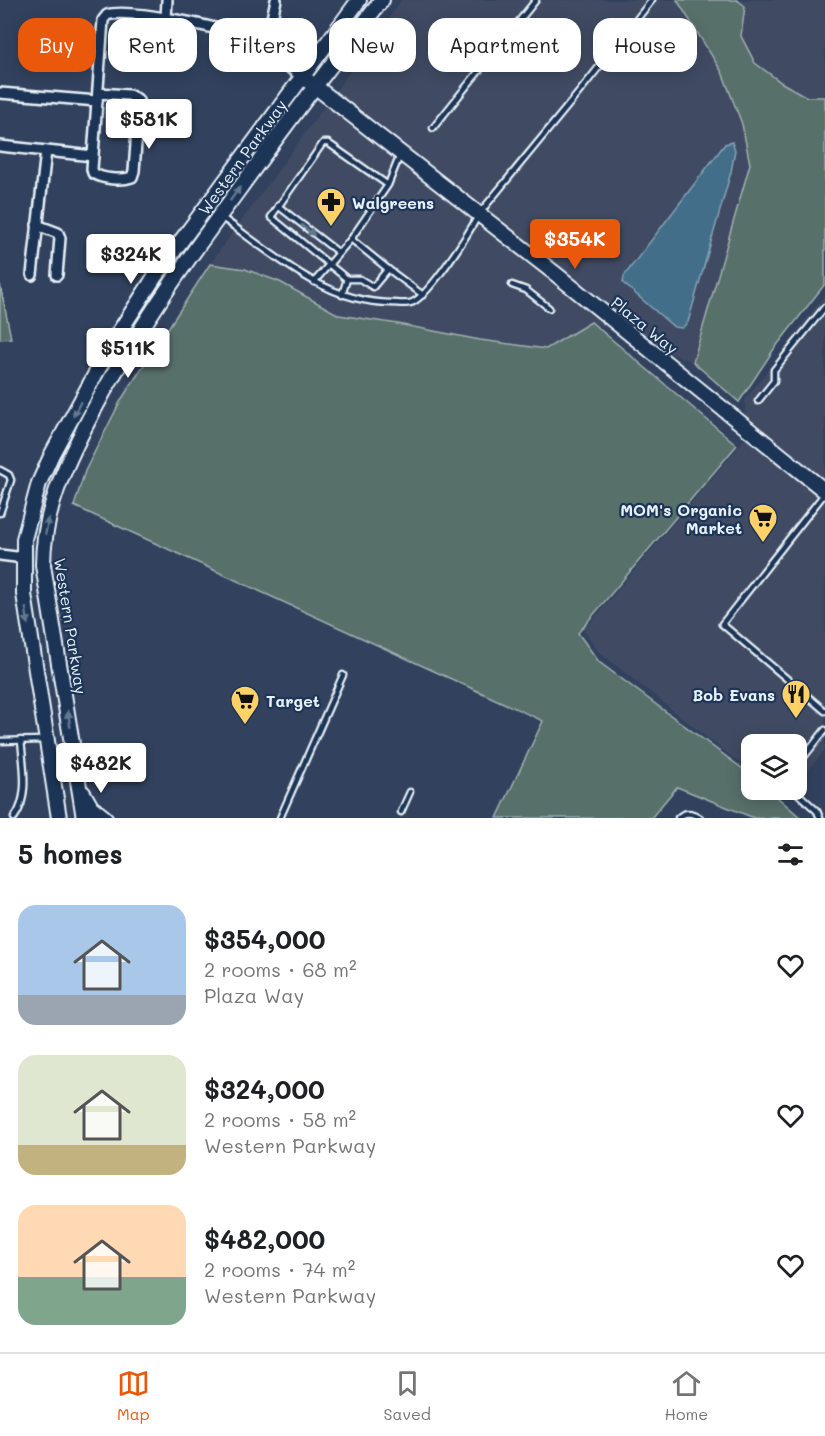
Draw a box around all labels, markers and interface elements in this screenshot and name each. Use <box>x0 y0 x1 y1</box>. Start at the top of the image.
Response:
chip: Buy <box>18 18 96 72</box>
chip: Rent <box>108 18 197 72</box>
chip: Filters <box>209 18 317 72</box>
chip: New <box>329 18 416 72</box>
chip: Apartment <box>428 18 581 72</box>
chip: House <box>593 18 697 72</box>
street label: Western Parkway <box>193 95 291 219</box>
pin: $581K <box>107 99 191 150</box>
text: $581K <box>120 105 178 131</box>
pharmacy icon: Walgreens <box>315 186 347 228</box>
one-way arrow <box>228 187 240 202</box>
place label: Walgreens <box>352 192 434 213</box>
pin: $354K <box>533 219 617 270</box>
one-way arrow <box>301 223 316 235</box>
text: $354K <box>544 225 606 251</box>
pin: $324K <box>89 234 173 285</box>
text: $324K <box>100 240 162 266</box>
street label: Plaza Way <box>607 292 683 358</box>
pin: $511K <box>86 328 170 379</box>
text: $511K <box>101 334 155 360</box>
one-way arrow <box>72 400 82 417</box>
place label: MOM's Organic Market <box>620 499 742 538</box>
supermarket icon: MOM's Organic Market <box>747 502 779 544</box>
one-way arrow <box>42 517 51 536</box>
street label: Western Parkway <box>50 556 92 696</box>
one-way arrow <box>22 607 31 626</box>
restaurant icon: Bob Evans <box>780 678 812 720</box>
supermarket icon: Target <box>229 684 261 726</box>
place label: Bob Evans <box>693 684 775 705</box>
place label: Target <box>266 690 320 711</box>
one-way arrow <box>64 709 73 728</box>
map controls <box>741 734 807 800</box>
button: layers <box>741 734 807 800</box>
pin: $482K <box>59 743 143 794</box>
text: $482K <box>70 749 132 775</box>
text: 5 homes <box>18 837 123 871</box>
icon: filters <box>774 838 807 871</box>
text: $354,000 <box>204 922 325 956</box>
icon: home <box>66 929 138 1001</box>
icon: heart <box>774 949 807 982</box>
text: 2 rooms · 68 m² <box>204 956 357 982</box>
text: Plaza Way <box>204 982 304 1008</box>
text: $324,000 <box>204 1072 325 1106</box>
icon: home <box>66 1079 138 1151</box>
icon: heart <box>774 1099 807 1132</box>
text: 2 rooms · 58 m² <box>204 1106 356 1132</box>
text: Western Parkway <box>204 1132 376 1158</box>
text: $482,000 <box>204 1222 325 1256</box>
icon: home <box>66 1229 138 1301</box>
icon: heart <box>774 1249 807 1282</box>
text: 2 rooms · 74 m² <box>204 1256 355 1282</box>
text: Western Parkway <box>204 1282 376 1308</box>
tab: Map <box>117 1367 150 1424</box>
tab: Saved <box>383 1367 431 1424</box>
tab: Home <box>665 1367 708 1424</box>

